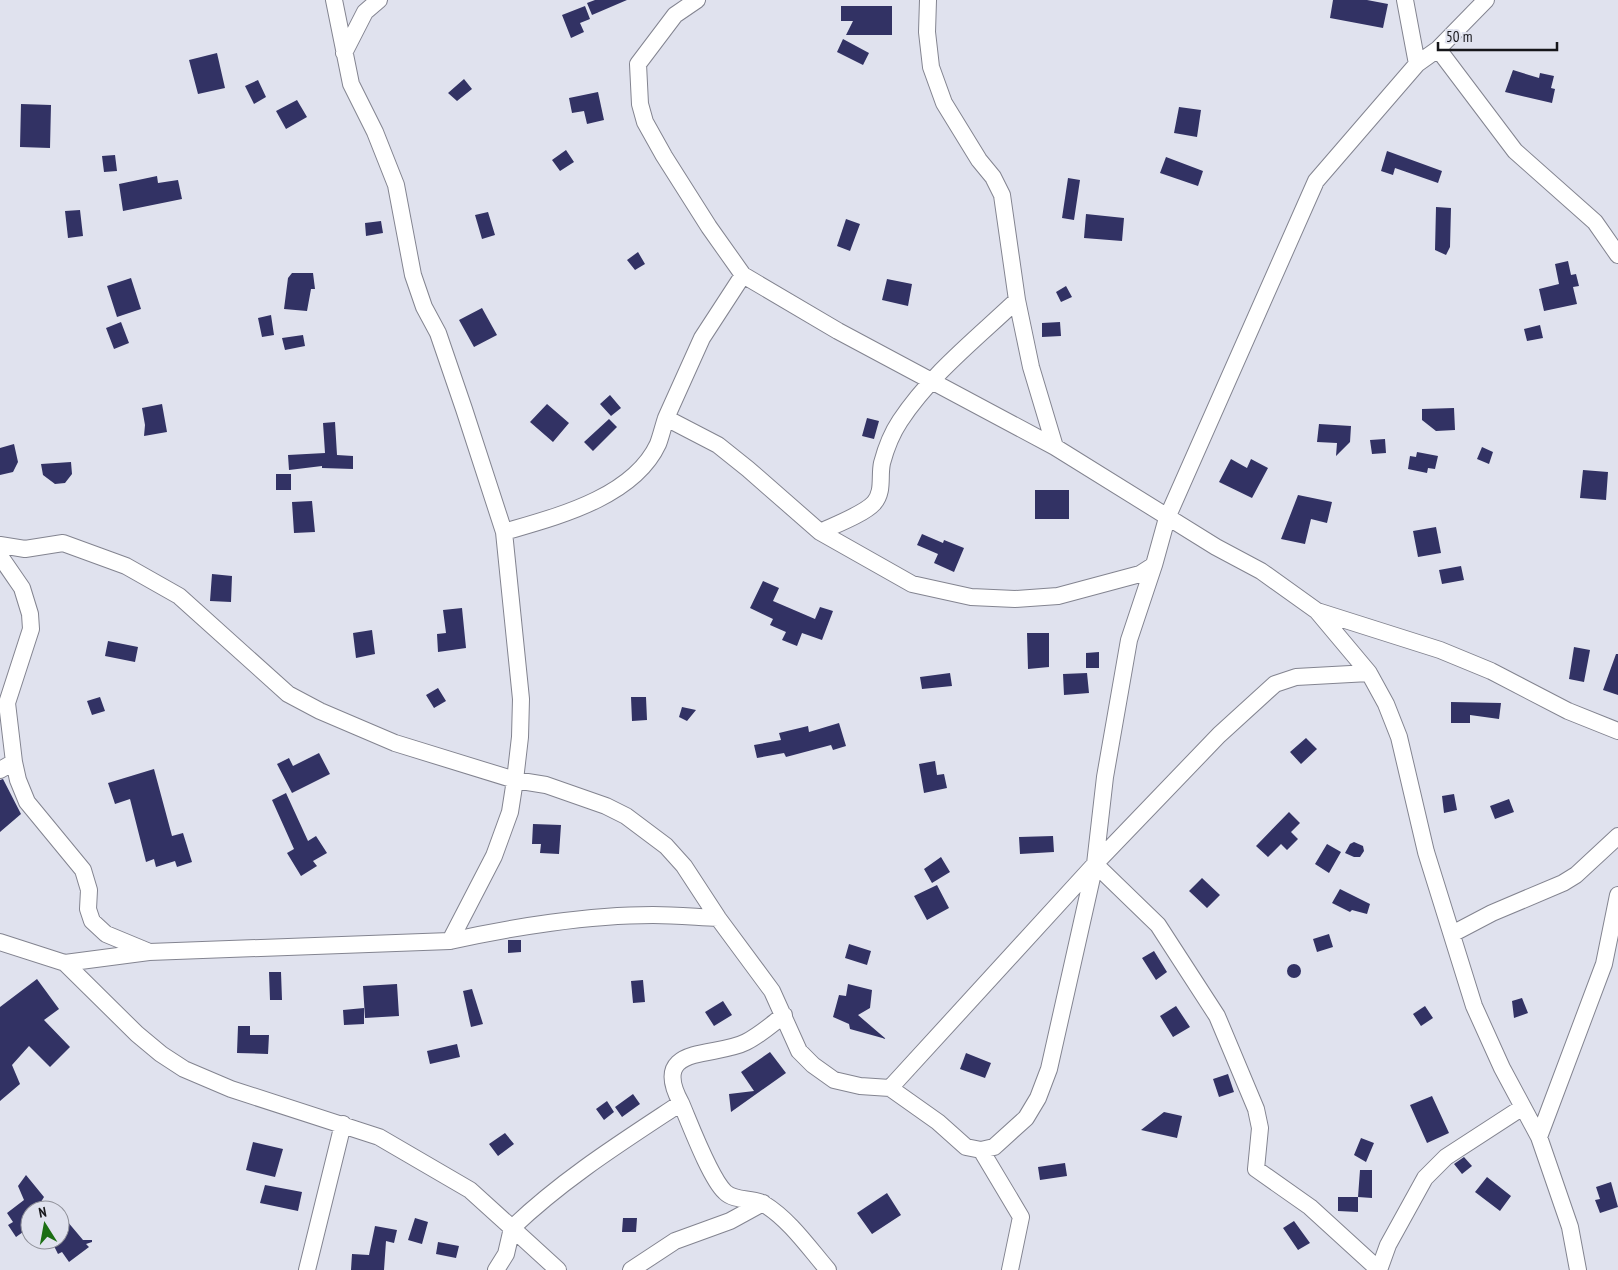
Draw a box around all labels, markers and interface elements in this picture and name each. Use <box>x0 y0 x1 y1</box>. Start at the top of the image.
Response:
scale bar <box>1438 20 1557 52</box>
text: 50 m <box>1446 27 1472 46</box>
north arrow <box>20 1200 70 1250</box>
text: N <box>37 1203 48 1222</box>

